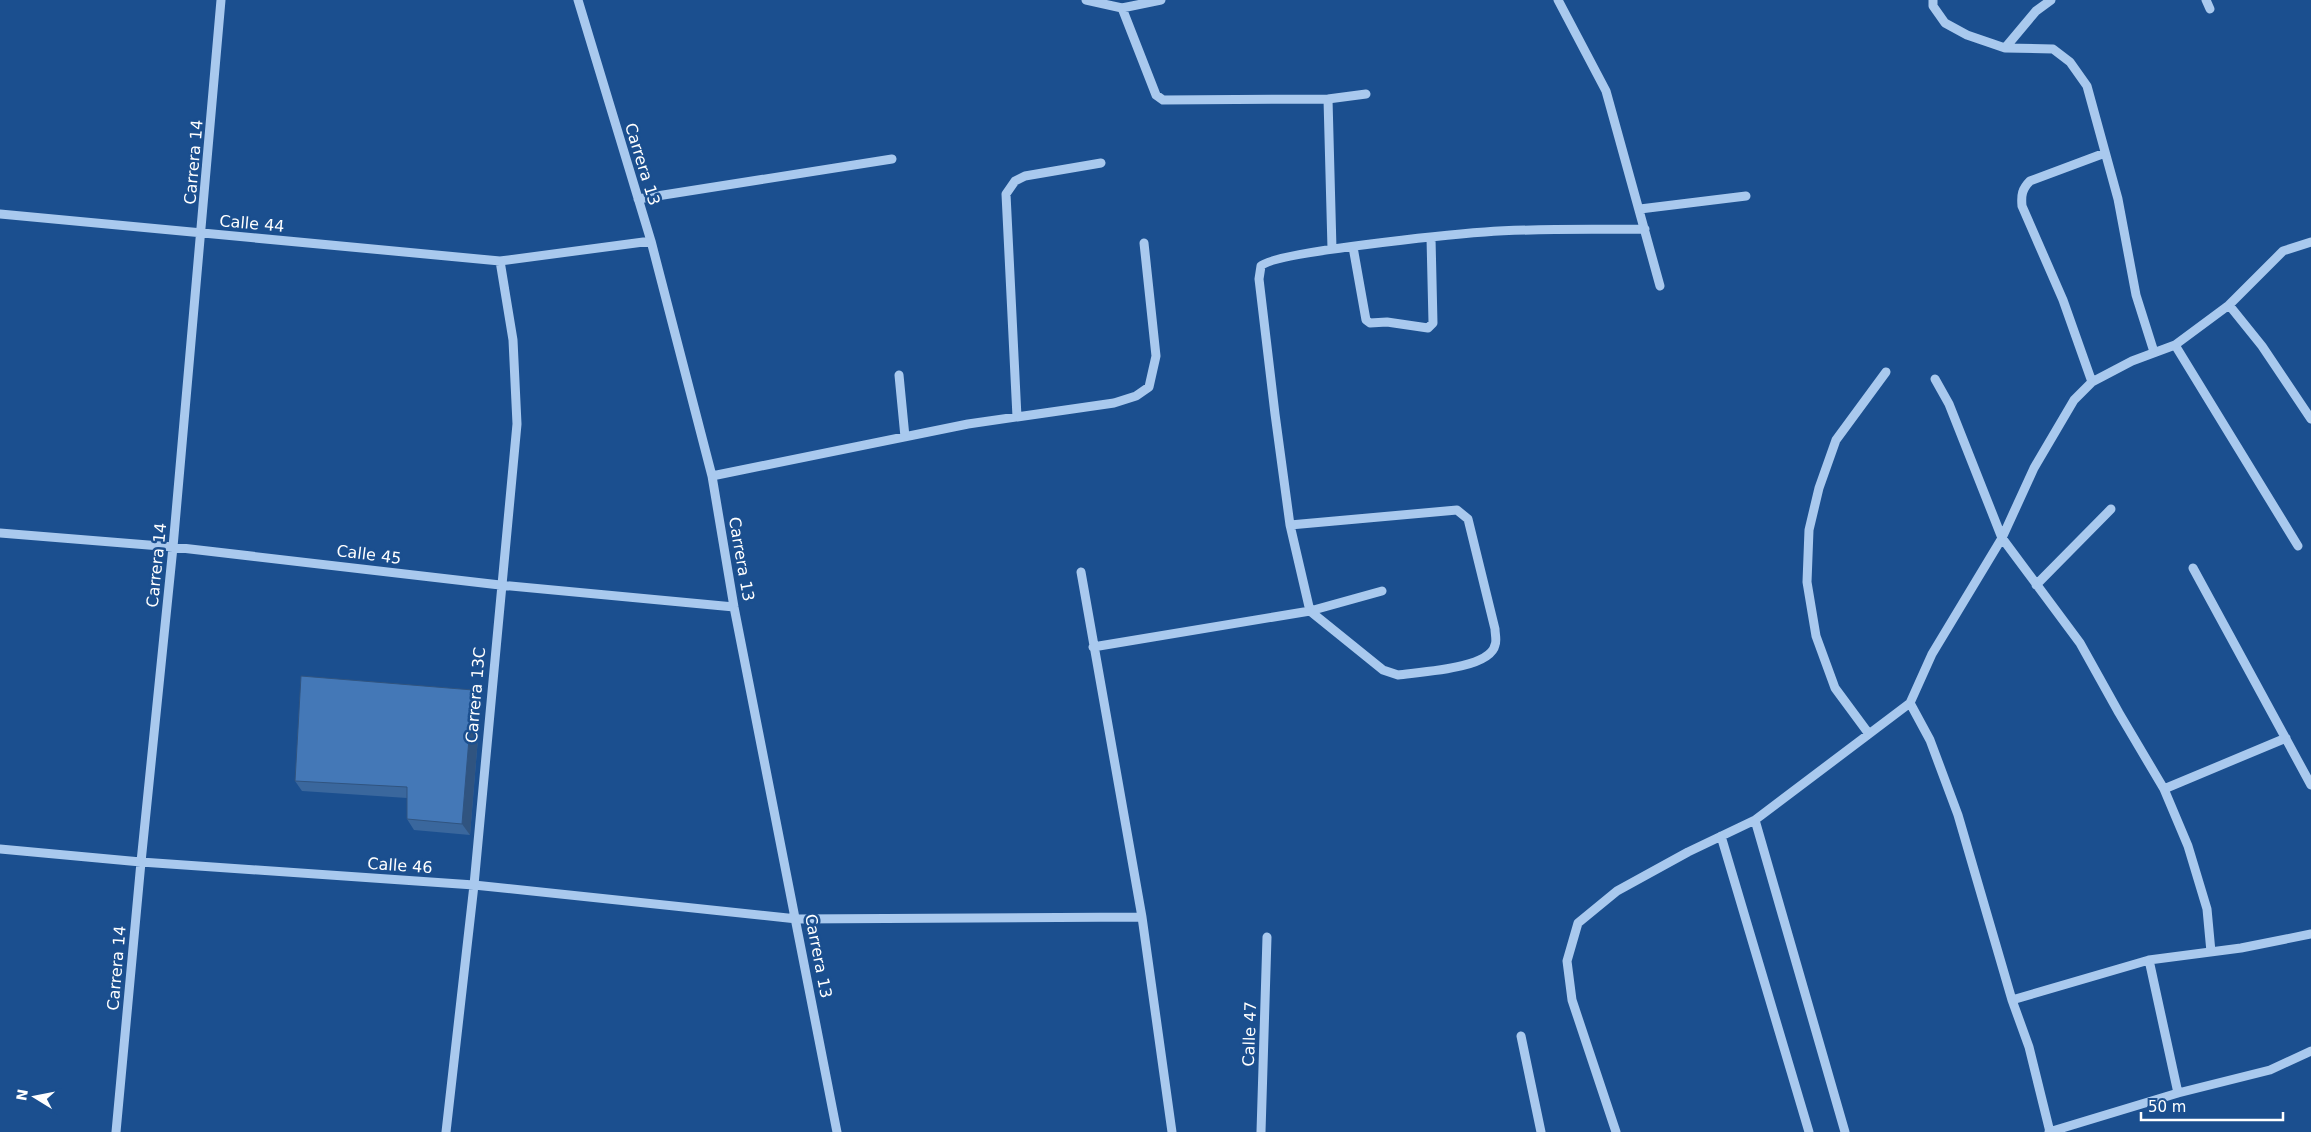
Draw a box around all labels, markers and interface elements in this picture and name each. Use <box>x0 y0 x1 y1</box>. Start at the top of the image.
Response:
street label: Carrera 14 <box>180 119 207 205</box>
street label: Carrera 13 <box>621 121 664 208</box>
street label: Calle 44 <box>219 211 285 236</box>
street label: Carrera 13 <box>725 515 758 603</box>
street label: Carrera 14 <box>143 522 170 608</box>
street label: Calle 45 <box>335 541 402 568</box>
street label: Carrera 13C <box>462 646 489 744</box>
street label: Calle 46 <box>367 854 433 877</box>
street label: Carrera 13 <box>801 912 836 1000</box>
street label: Carrera 14 <box>103 925 130 1011</box>
street label: Calle 47 <box>1239 1001 1260 1067</box>
north arrow <box>10 1072 60 1122</box>
text: N <box>13 1088 31 1102</box>
scale bar <box>2141 1090 2284 1122</box>
text: 50 m <box>2148 1098 2186 1116</box>

